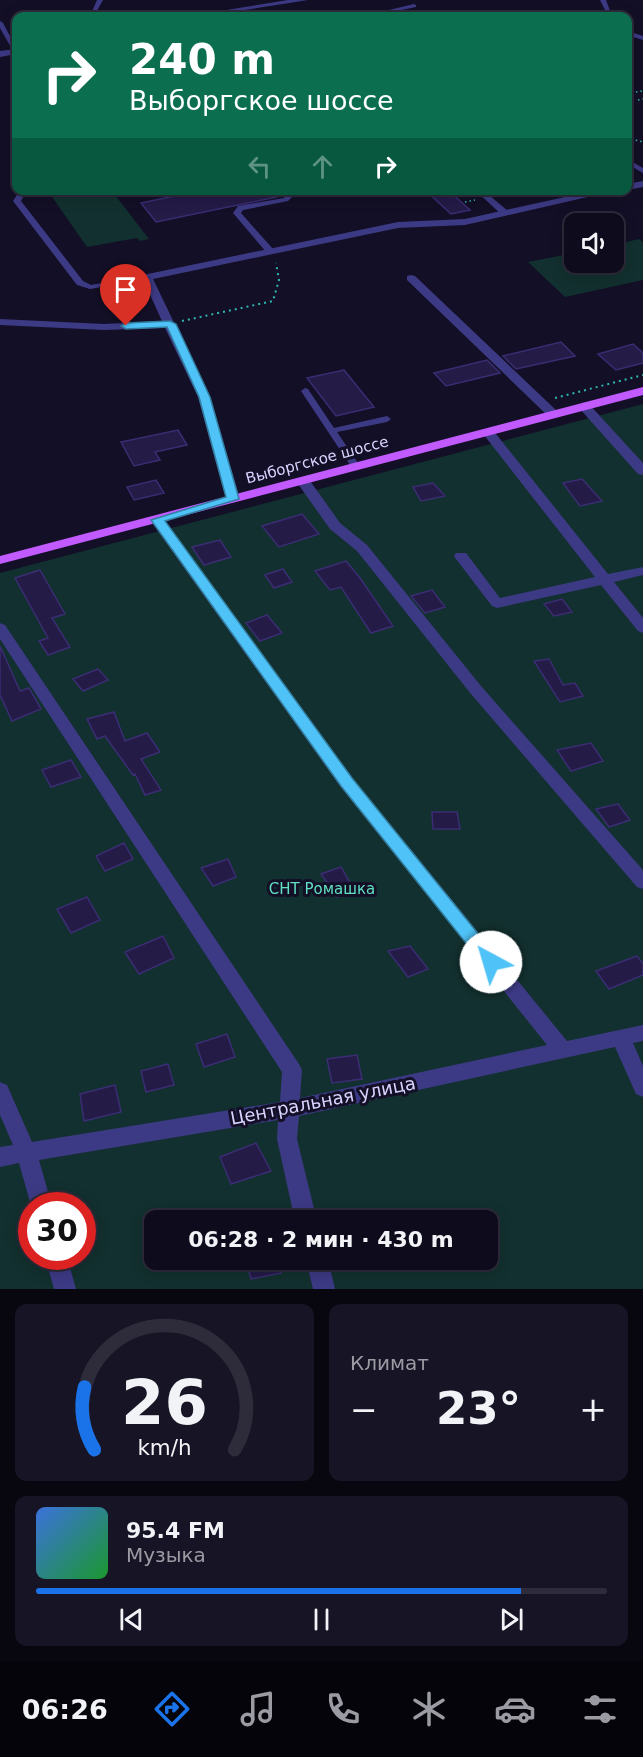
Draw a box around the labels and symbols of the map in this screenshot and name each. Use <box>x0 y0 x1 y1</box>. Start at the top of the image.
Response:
pin <box>100 264 151 326</box>
street label: Выборгское шоссе <box>244 432 390 488</box>
park label: СНТ Ромашка <box>269 880 375 898</box>
position arrow <box>459 930 523 994</box>
street label: Центральная улица <box>228 1072 417 1129</box>
speed limit sign: 30 <box>18 1192 96 1270</box>

